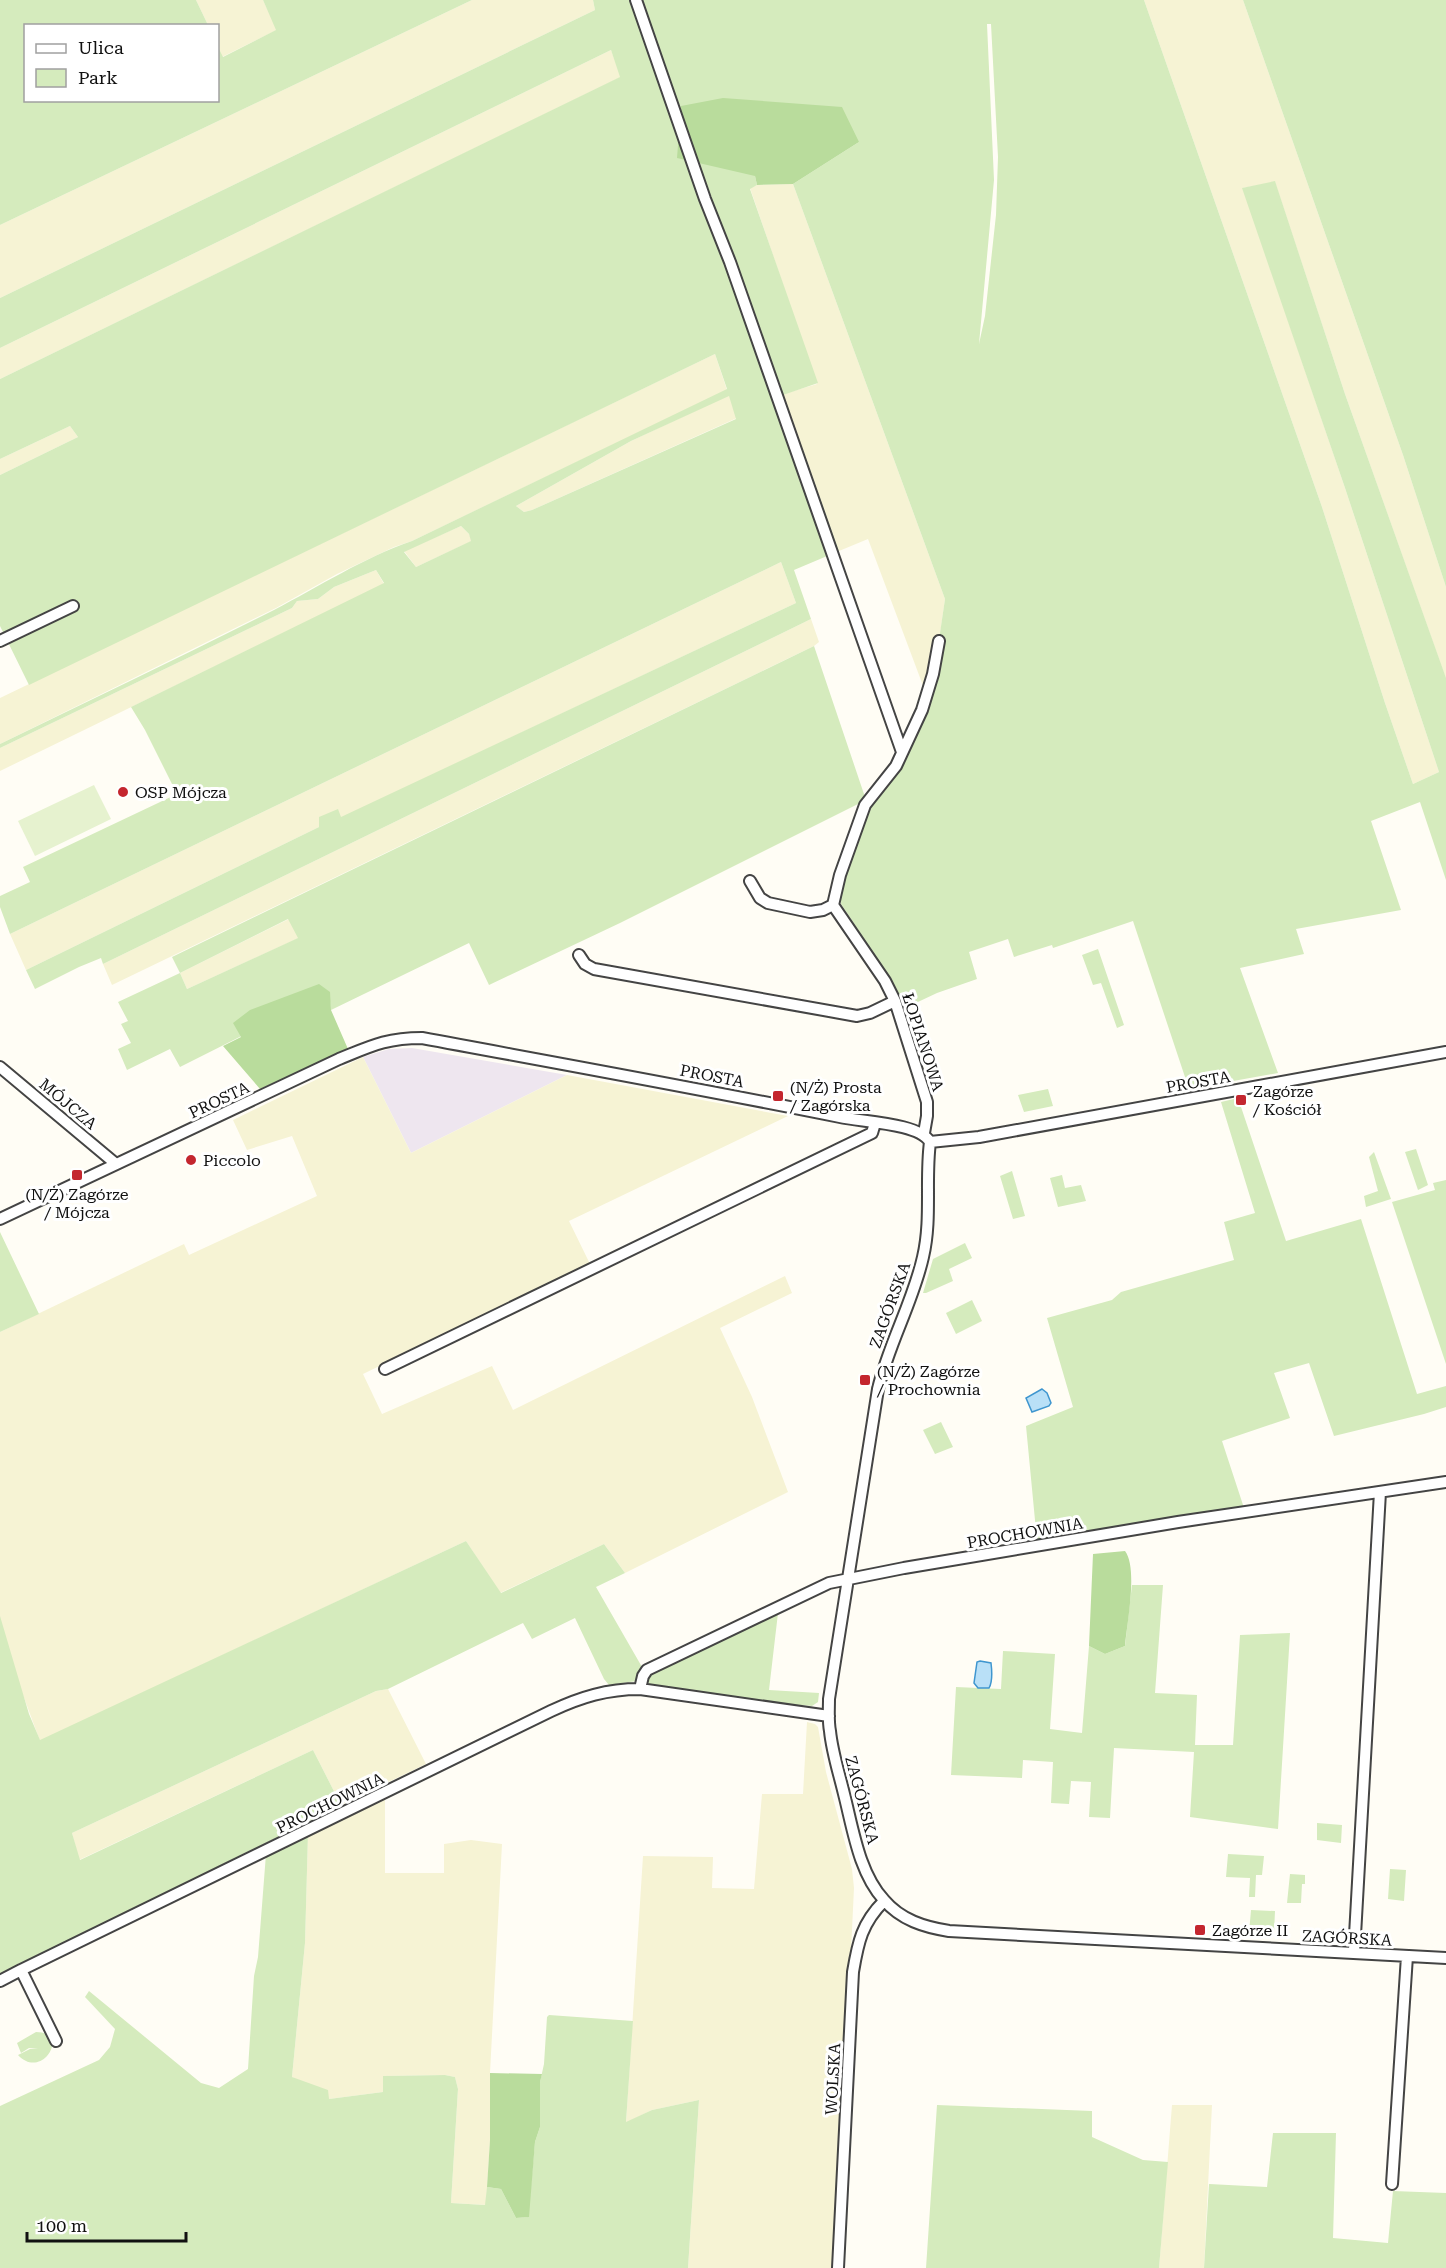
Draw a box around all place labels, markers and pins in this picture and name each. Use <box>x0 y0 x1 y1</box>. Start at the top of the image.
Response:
place label: OSP Mójcza <box>135 783 227 802</box>
marker: OSP Mójcza <box>116 785 130 799</box>
place label: (N/Ż) Prosta / Zagórska <box>789 1078 882 1115</box>
place label: Zagórze / Kościół <box>1252 1082 1321 1119</box>
marker: (N/Ż) Prosta / Zagórska <box>771 1089 785 1103</box>
marker: Zagórze / Kościół <box>1234 1093 1248 1107</box>
place label: Piccolo <box>203 1151 261 1170</box>
marker: Piccolo <box>184 1153 198 1167</box>
marker: (N/Ż) Zagórze / Mójcza <box>70 1168 84 1182</box>
place label: (N/Ż) Zagórze / Mójcza <box>25 1185 129 1222</box>
place label: (N/Ż) Zagórze / Prochownia <box>876 1362 981 1399</box>
marker: (N/Ż) Zagórze / Prochownia <box>858 1373 872 1387</box>
place label: Zagórze II <box>1212 1921 1288 1940</box>
marker: Zagórze II <box>1193 1923 1207 1937</box>

